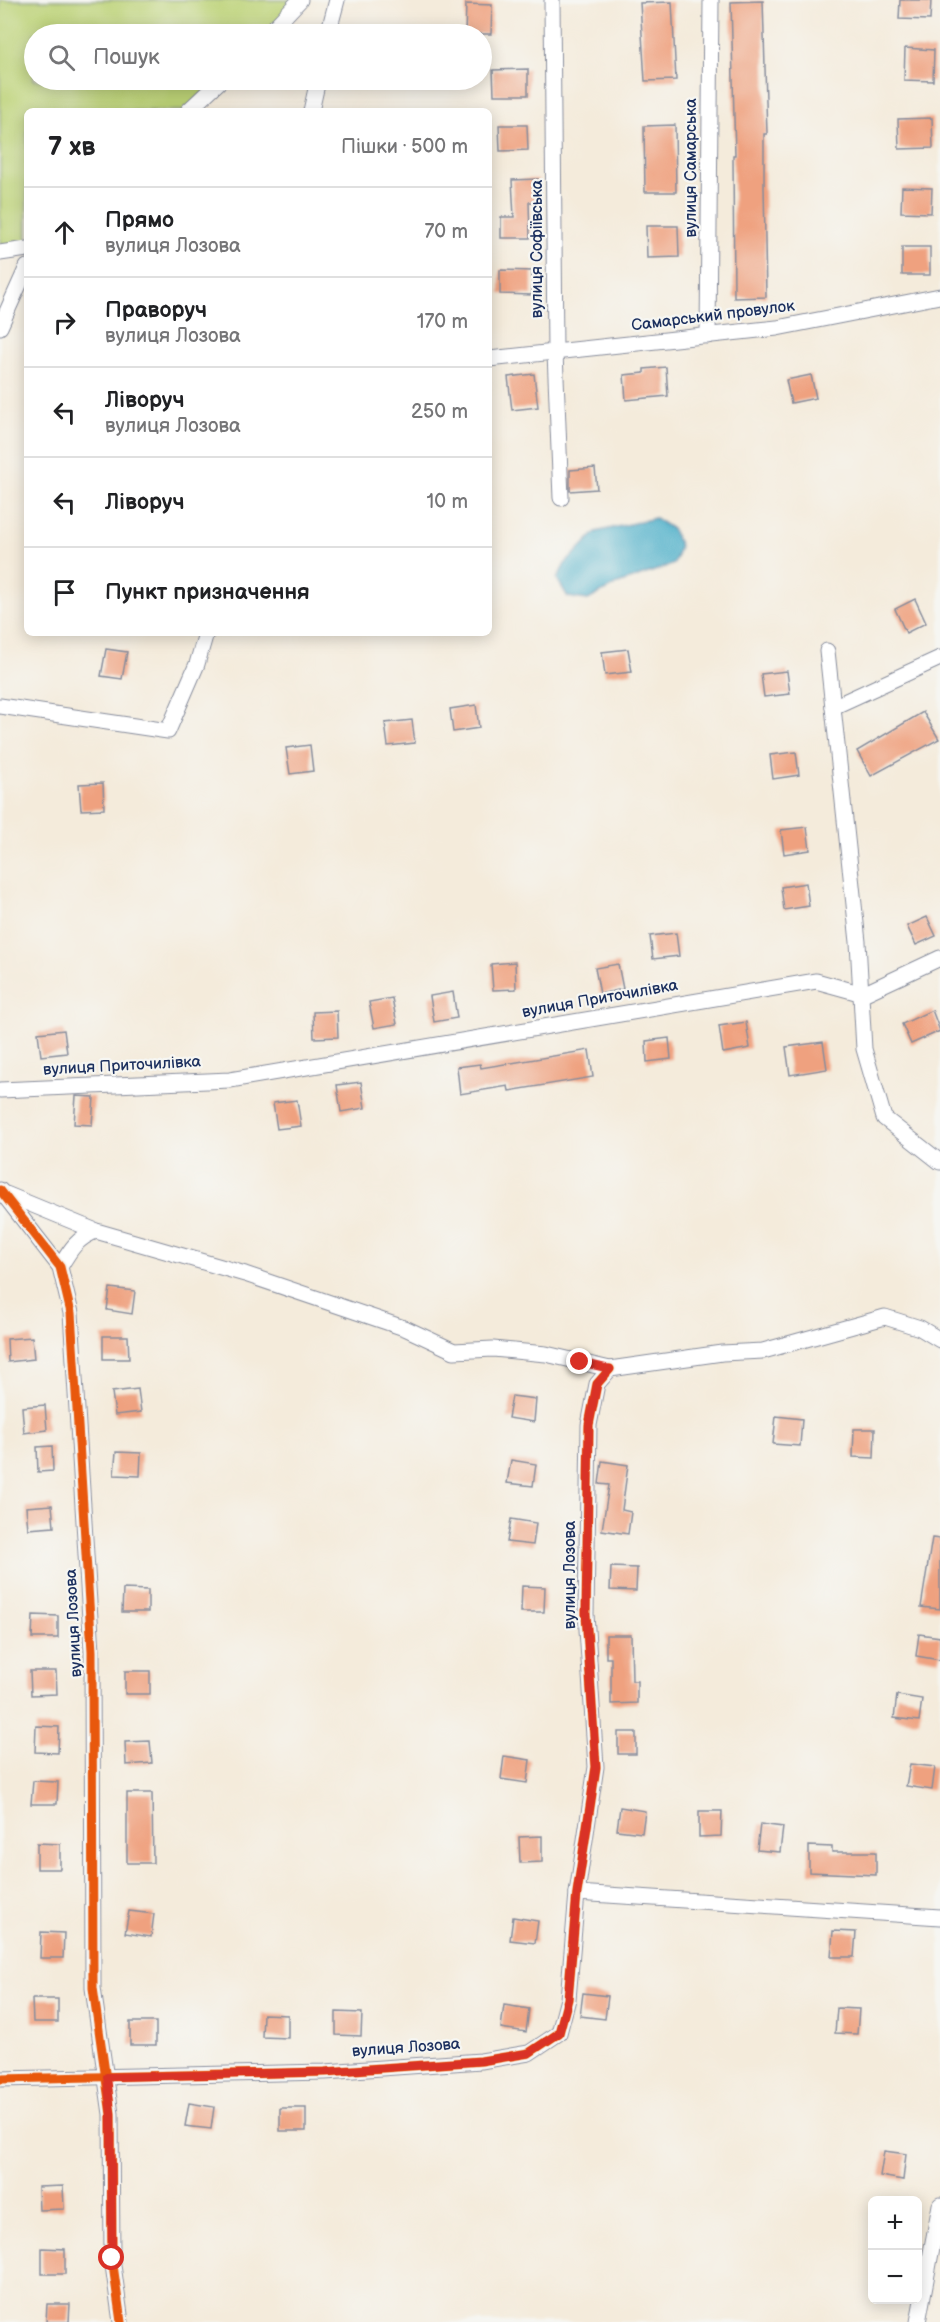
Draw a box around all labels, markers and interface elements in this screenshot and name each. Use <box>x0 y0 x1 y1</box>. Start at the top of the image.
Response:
search box <box>24 24 492 90</box>
icon: search <box>45 41 78 74</box>
text: Пошук <box>93 44 160 71</box>
street label: вулиця Самарська <box>682 98 701 238</box>
text: 7 хв <box>48 132 95 163</box>
text: Пішки · 500 m <box>341 135 468 159</box>
street label: вулиця Софіївська <box>528 179 547 318</box>
text: Прямо <box>105 207 174 234</box>
icon: ahead <box>48 216 81 249</box>
text: 70 m <box>424 220 468 244</box>
text: вулиця Лозова <box>105 234 241 258</box>
street label: Самарський провулок <box>630 296 796 335</box>
text: Праворуч <box>105 297 207 324</box>
icon: right <box>48 306 81 339</box>
text: 170 m <box>417 310 468 334</box>
text: вулиця Лозова <box>105 324 241 348</box>
text: Ліворуч <box>105 387 185 414</box>
icon: left <box>48 396 81 429</box>
text: 250 m <box>411 400 468 424</box>
text: вулиця Лозова <box>105 414 241 438</box>
icon: left <box>48 486 81 519</box>
text: Ліворуч <box>105 489 185 516</box>
text: 10 m <box>427 490 468 514</box>
icon: arrive <box>48 576 81 609</box>
text: Пункт призначення <box>105 579 310 606</box>
street label: вулиця Приточилівка <box>521 976 680 1022</box>
street label: вулиця Приточилівка <box>43 1052 202 1080</box>
route end <box>566 1348 592 1374</box>
street label: вулиця Лозова <box>561 1520 580 1629</box>
street label: вулиця Лозова <box>62 1568 86 1678</box>
street label: вулиця Лозова <box>351 2035 461 2061</box>
map controls <box>868 2196 922 2304</box>
button: + <box>868 2196 922 2250</box>
route start <box>98 2244 124 2270</box>
button: − <box>868 2250 922 2304</box>

